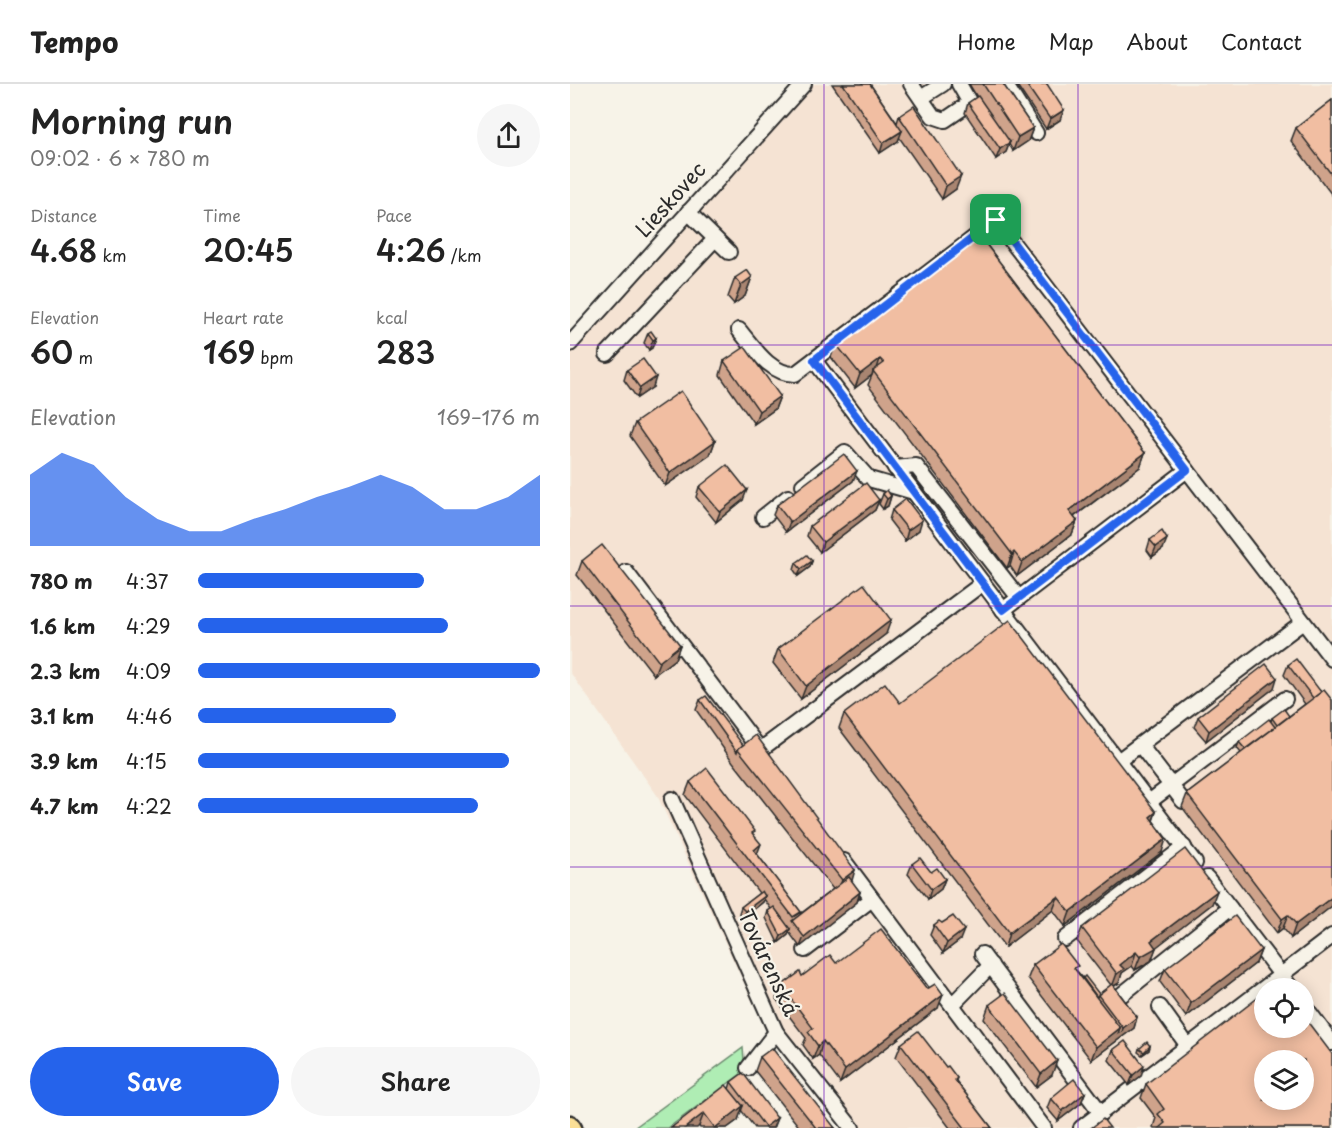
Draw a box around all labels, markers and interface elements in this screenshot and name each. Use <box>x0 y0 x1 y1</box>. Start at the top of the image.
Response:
text: Tempo <box>30 20 118 63</box>
text: Home <box>957 25 1016 57</box>
text: Map <box>1049 25 1094 57</box>
text: About <box>1127 25 1188 57</box>
text: Contact <box>1221 25 1302 57</box>
text: Morning run <box>30 95 233 145</box>
button: share <box>477 104 540 167</box>
text: 09:02 · 6 × 780 m <box>30 143 210 173</box>
street label: Lieskovec <box>627 153 712 244</box>
pin <box>970 194 1021 245</box>
text: Distance <box>30 203 97 227</box>
text: Time <box>203 203 241 227</box>
text: Pace <box>376 203 412 227</box>
icon: arrive <box>979 203 1012 236</box>
text: 4.68 <box>30 227 97 272</box>
text: 20:45 <box>203 227 294 272</box>
text: 4:26 <box>376 227 446 272</box>
text: km <box>97 243 126 267</box>
text: /km <box>446 243 482 267</box>
text: Elevation <box>30 305 99 329</box>
text: Heart rate <box>203 305 284 329</box>
text: kcal <box>376 305 408 329</box>
text: 60 <box>30 329 73 374</box>
text: 169 <box>203 329 255 374</box>
text: 283 <box>376 329 435 374</box>
text: m <box>73 345 93 369</box>
text: bpm <box>255 345 294 369</box>
text: Elevation <box>30 402 116 432</box>
text: 169–176 m <box>437 402 540 432</box>
text: 780 m <box>30 566 93 596</box>
text: 4:37 <box>126 566 168 596</box>
text: 1.6 km <box>30 611 95 641</box>
text: 4:29 <box>126 611 170 641</box>
text: 2.3 km <box>30 656 100 686</box>
text: 4:09 <box>126 656 171 686</box>
text: 3.1 km <box>30 701 94 731</box>
text: 4:46 <box>126 701 172 731</box>
text: 3.9 km <box>30 746 98 776</box>
text: 4:15 <box>126 746 167 776</box>
text: 4.7 km <box>30 791 99 821</box>
text: 4:22 <box>126 791 172 821</box>
street label: Továrenská <box>731 903 809 1021</box>
map controls <box>1254 978 1314 1110</box>
button: locate <box>1254 978 1314 1038</box>
button: Save <box>30 1047 279 1116</box>
button: Share <box>291 1047 540 1116</box>
button: layers <box>1254 1050 1314 1110</box>

